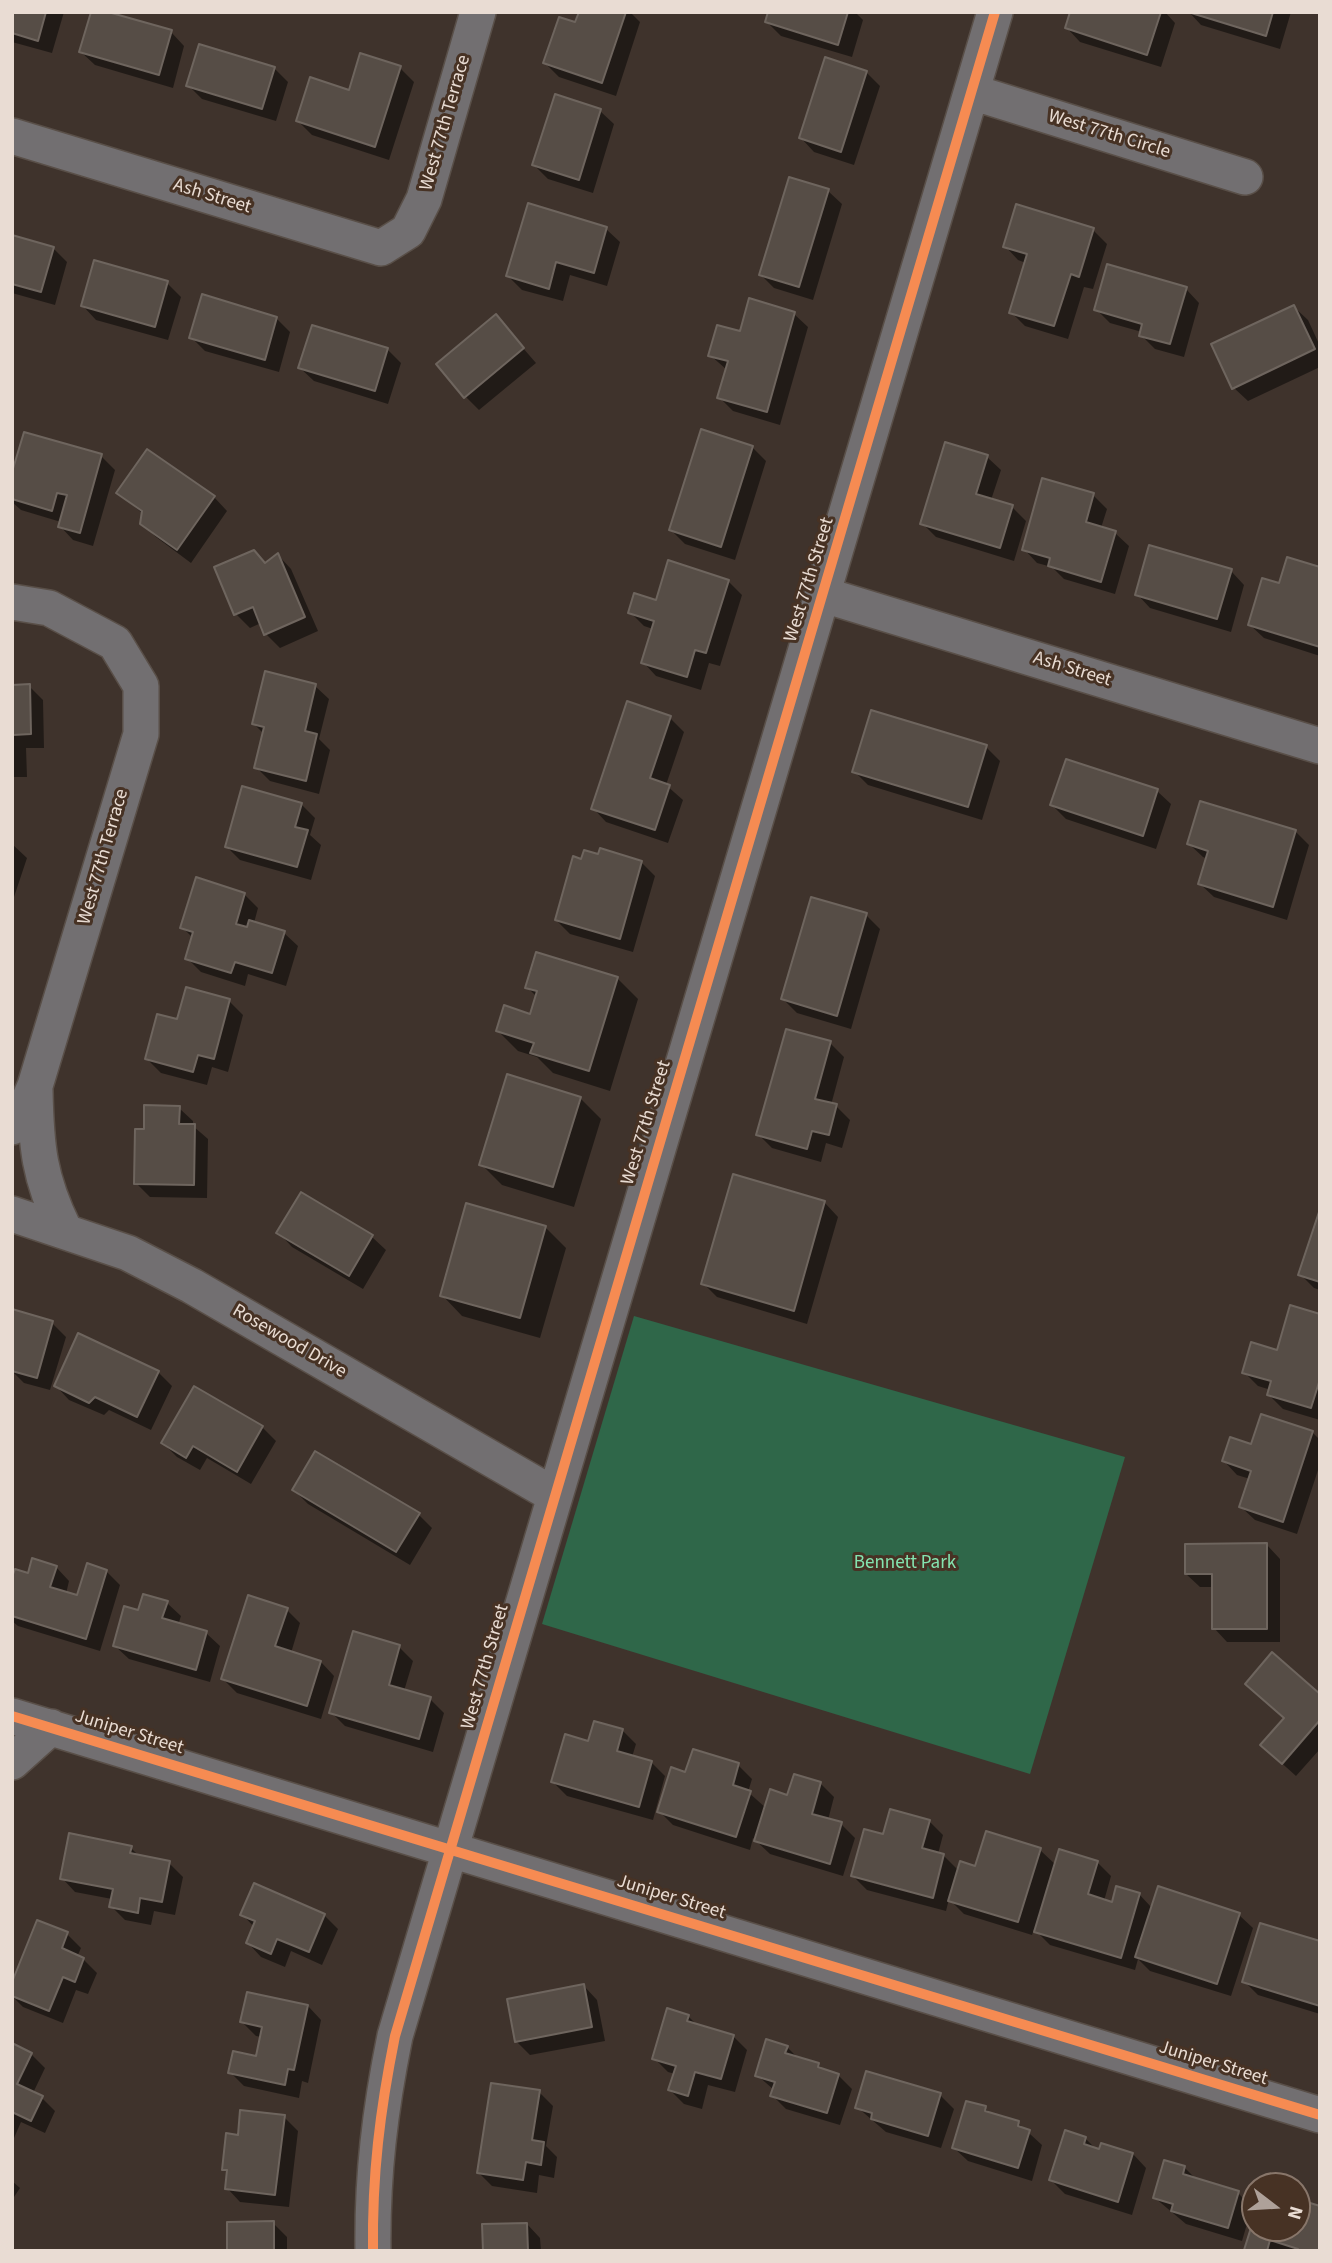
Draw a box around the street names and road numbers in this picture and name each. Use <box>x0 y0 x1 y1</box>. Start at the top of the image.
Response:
street label: West 77th Terrace <box>416 53 476 193</box>
street label: West 77th Circle <box>1045 106 1173 164</box>
street label: Ash Street <box>170 174 254 220</box>
street label: West 77th Street <box>780 515 840 645</box>
street label: Ash Street <box>1030 647 1114 693</box>
street label: West 77th Terrace <box>74 787 134 927</box>
street label: West 77th Street <box>617 1058 677 1188</box>
street label: Rosewood Drive <box>228 1300 350 1384</box>
street label: West 77th Street <box>457 1602 515 1732</box>
street label: Juniper Street <box>72 1706 186 1760</box>
street label: Juniper Street <box>614 1871 728 1925</box>
street label: Juniper Street <box>1156 2037 1270 2091</box>

